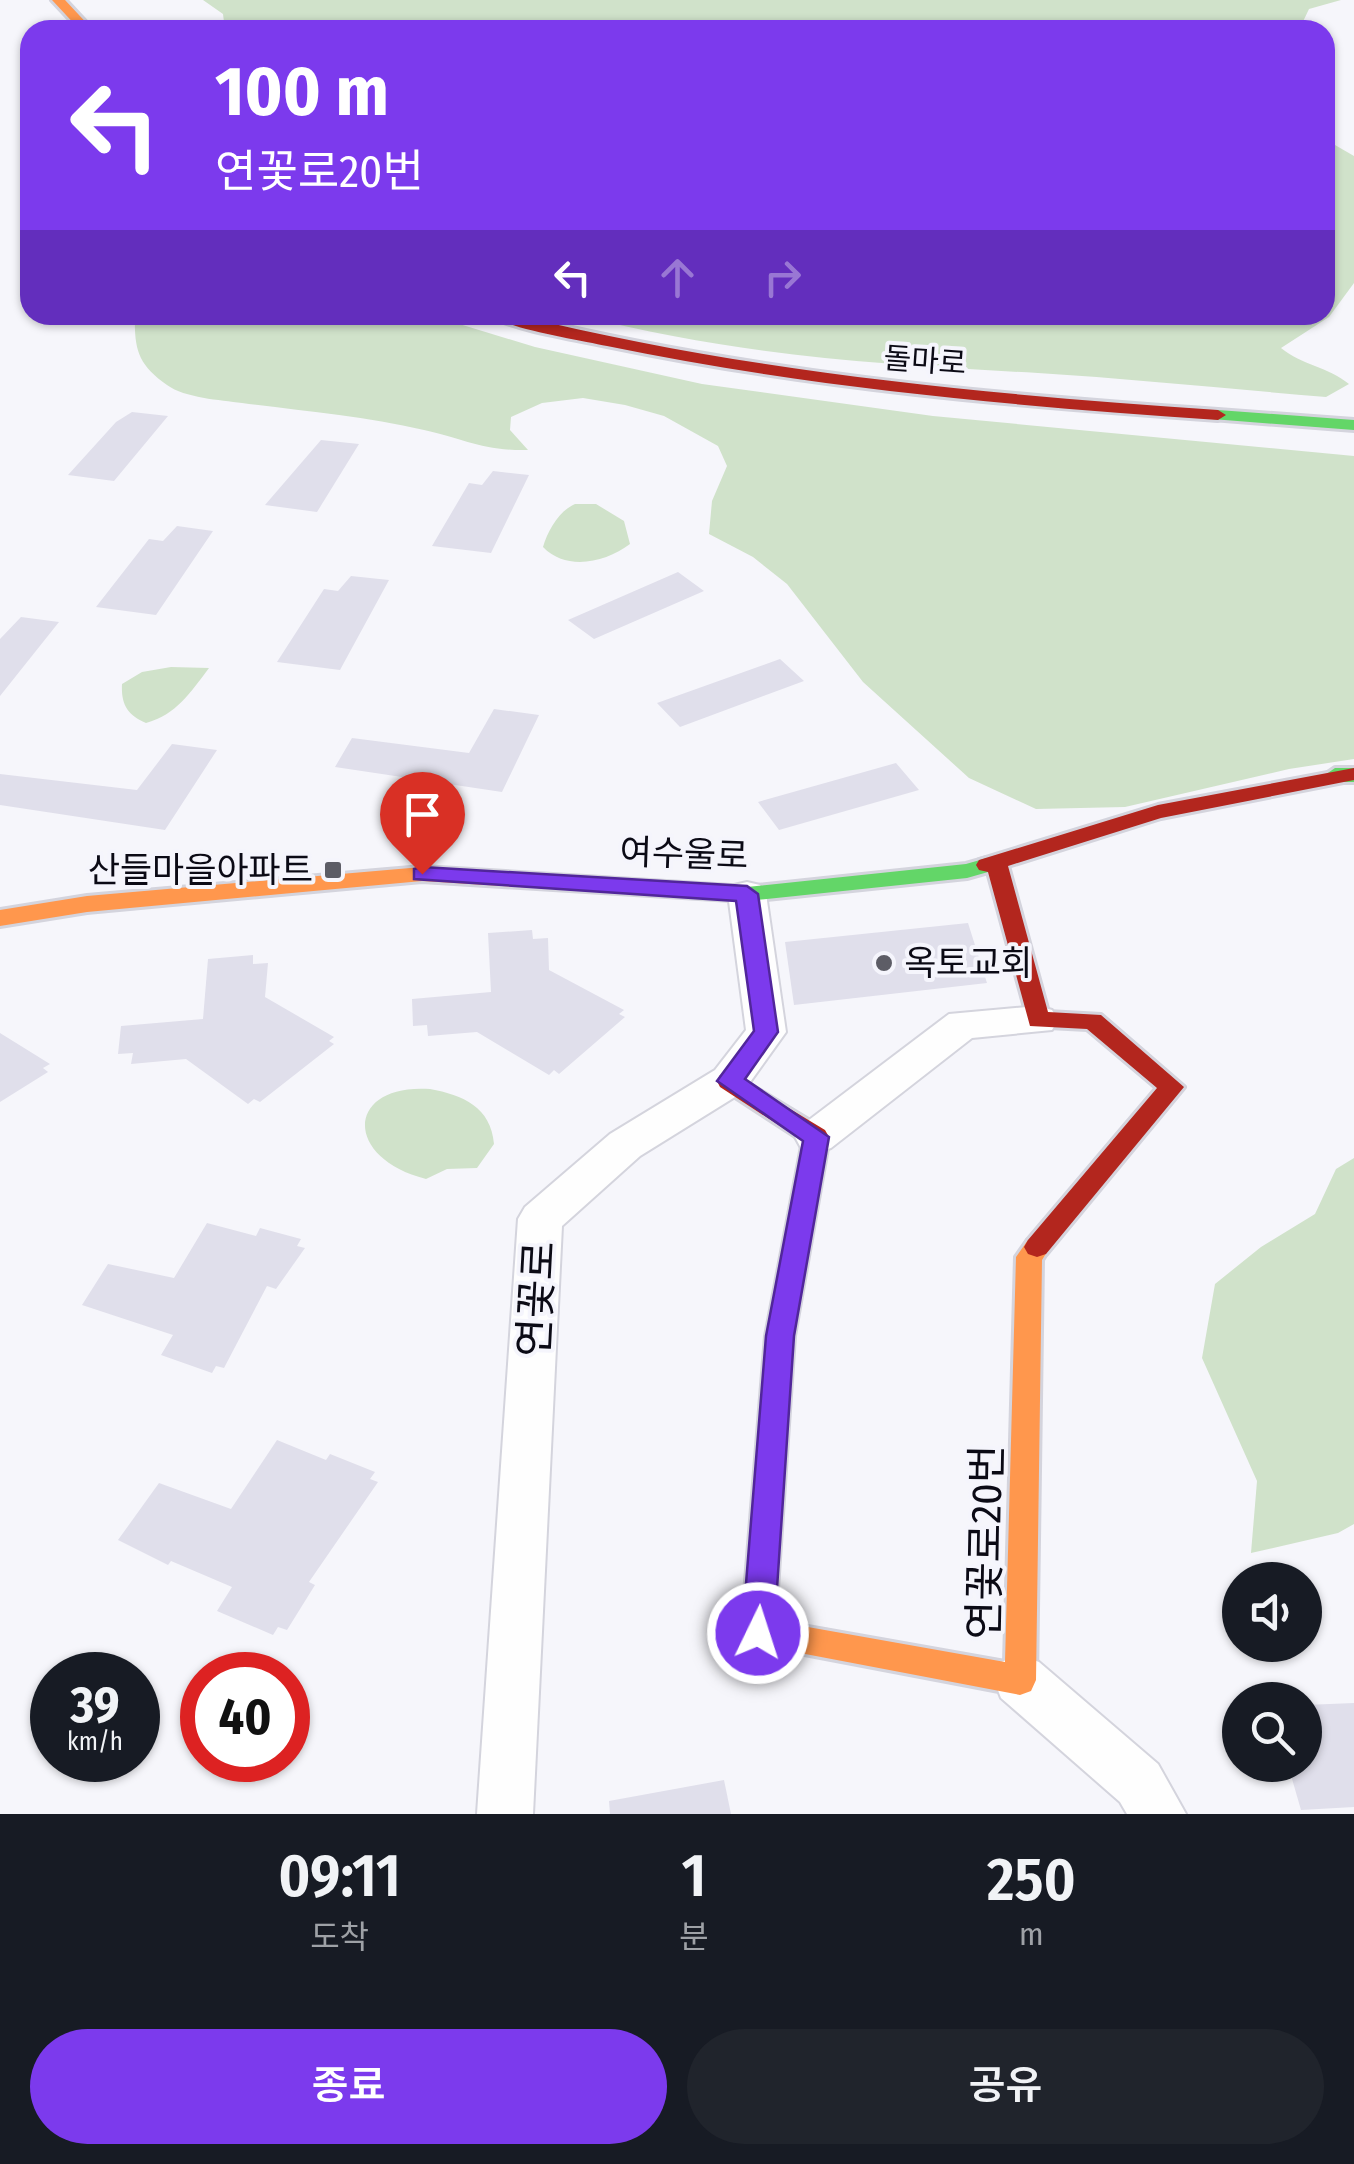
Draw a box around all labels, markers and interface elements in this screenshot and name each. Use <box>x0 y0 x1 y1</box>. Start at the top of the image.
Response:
text: 100 m <box>215 50 389 134</box>
icon: left <box>50 60 180 190</box>
text: 연꽃로20번 <box>215 145 424 199</box>
icon: left <box>545 250 600 305</box>
icon: ahead <box>650 250 705 305</box>
icon: right <box>755 250 810 305</box>
street label: 돌마로 <box>882 340 968 382</box>
pin <box>380 772 465 875</box>
icon: arrive <box>395 787 450 842</box>
street label: 여수울로 <box>619 831 749 877</box>
place label: 산들마을아파트 <box>88 849 313 891</box>
marker: 산들마을아파트 <box>322 859 344 881</box>
place label: 옥토교회 <box>904 942 1033 984</box>
marker: 옥토교회 <box>873 952 895 974</box>
street label: 연꽃로 <box>509 1240 565 1358</box>
street label: 연꽃로20번 <box>959 1444 1013 1640</box>
map controls <box>1222 1562 1322 1782</box>
button: sound <box>1222 1562 1322 1662</box>
position arrow <box>706 1581 810 1685</box>
speed limit sign: 40 <box>180 1652 310 1782</box>
text: 39 <box>70 1675 120 1735</box>
button: search <box>1222 1682 1322 1782</box>
text: km/h <box>67 1727 123 1757</box>
text: 09:11 <box>278 1840 401 1912</box>
text: 1 <box>681 1840 706 1912</box>
text: 250 <box>987 1844 1076 1916</box>
text: m <box>1019 1915 1044 1953</box>
text: 도착 <box>310 1918 369 1956</box>
text: 분 <box>679 1918 709 1956</box>
button: 종료 <box>30 2029 667 2144</box>
button: 공유 <box>687 2029 1324 2144</box>

